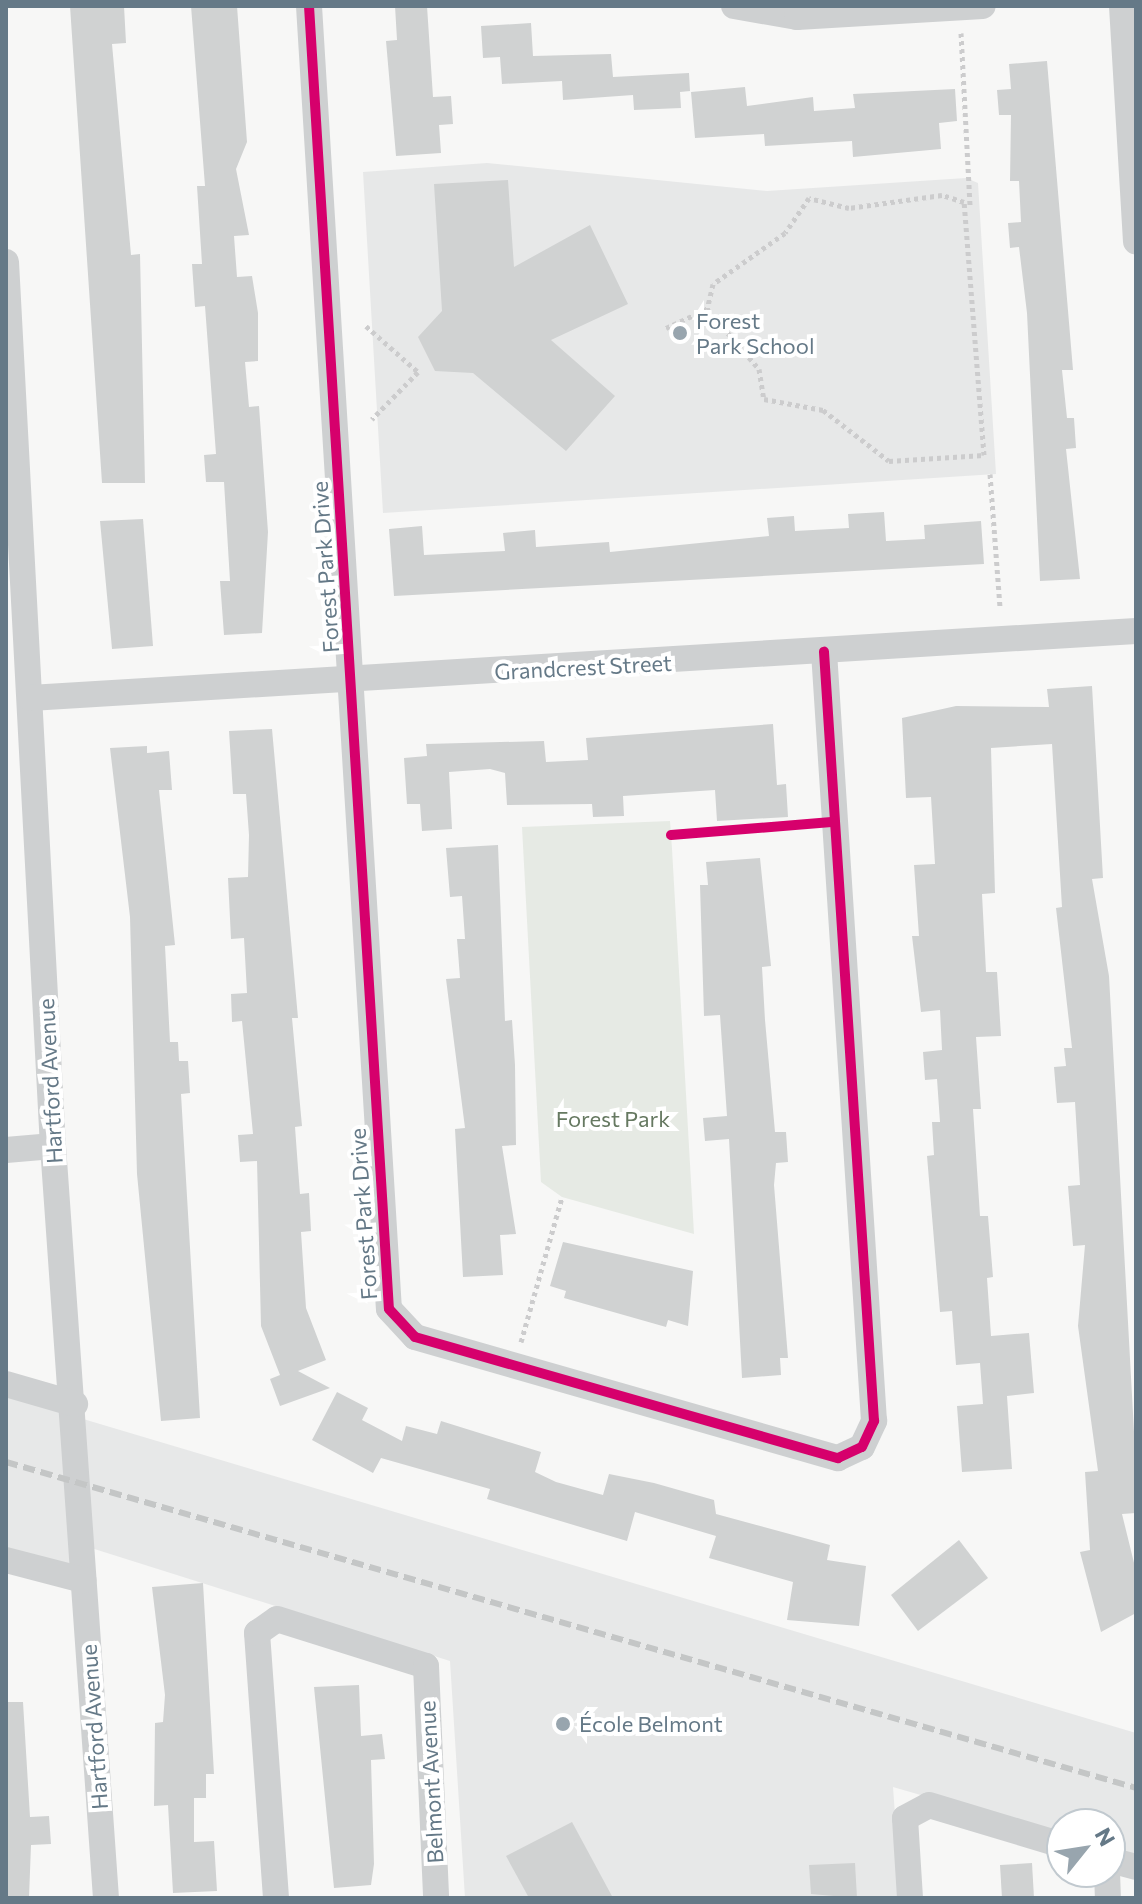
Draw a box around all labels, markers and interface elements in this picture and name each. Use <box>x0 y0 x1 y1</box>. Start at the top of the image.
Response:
place label: Forest Park School <box>696 307 815 358</box>
marker: Forest Park School <box>671 324 689 342</box>
street label: Forest Park Drive <box>306 480 344 654</box>
street label: Grandcrest Street <box>494 649 672 685</box>
street label: Hartford Avenue <box>32 998 68 1164</box>
park label: Forest Park <box>556 1106 670 1132</box>
street label: Forest Park Drive <box>344 1127 382 1301</box>
street label: Hartford Avenue <box>75 1643 113 1811</box>
street label: Belmont Avenue <box>414 1700 448 1864</box>
place label: École Belmont <box>579 1711 723 1737</box>
marker: École Belmont <box>554 1715 572 1733</box>
north arrow <box>1046 1808 1126 1888</box>
text: N <box>1090 1823 1121 1851</box>

